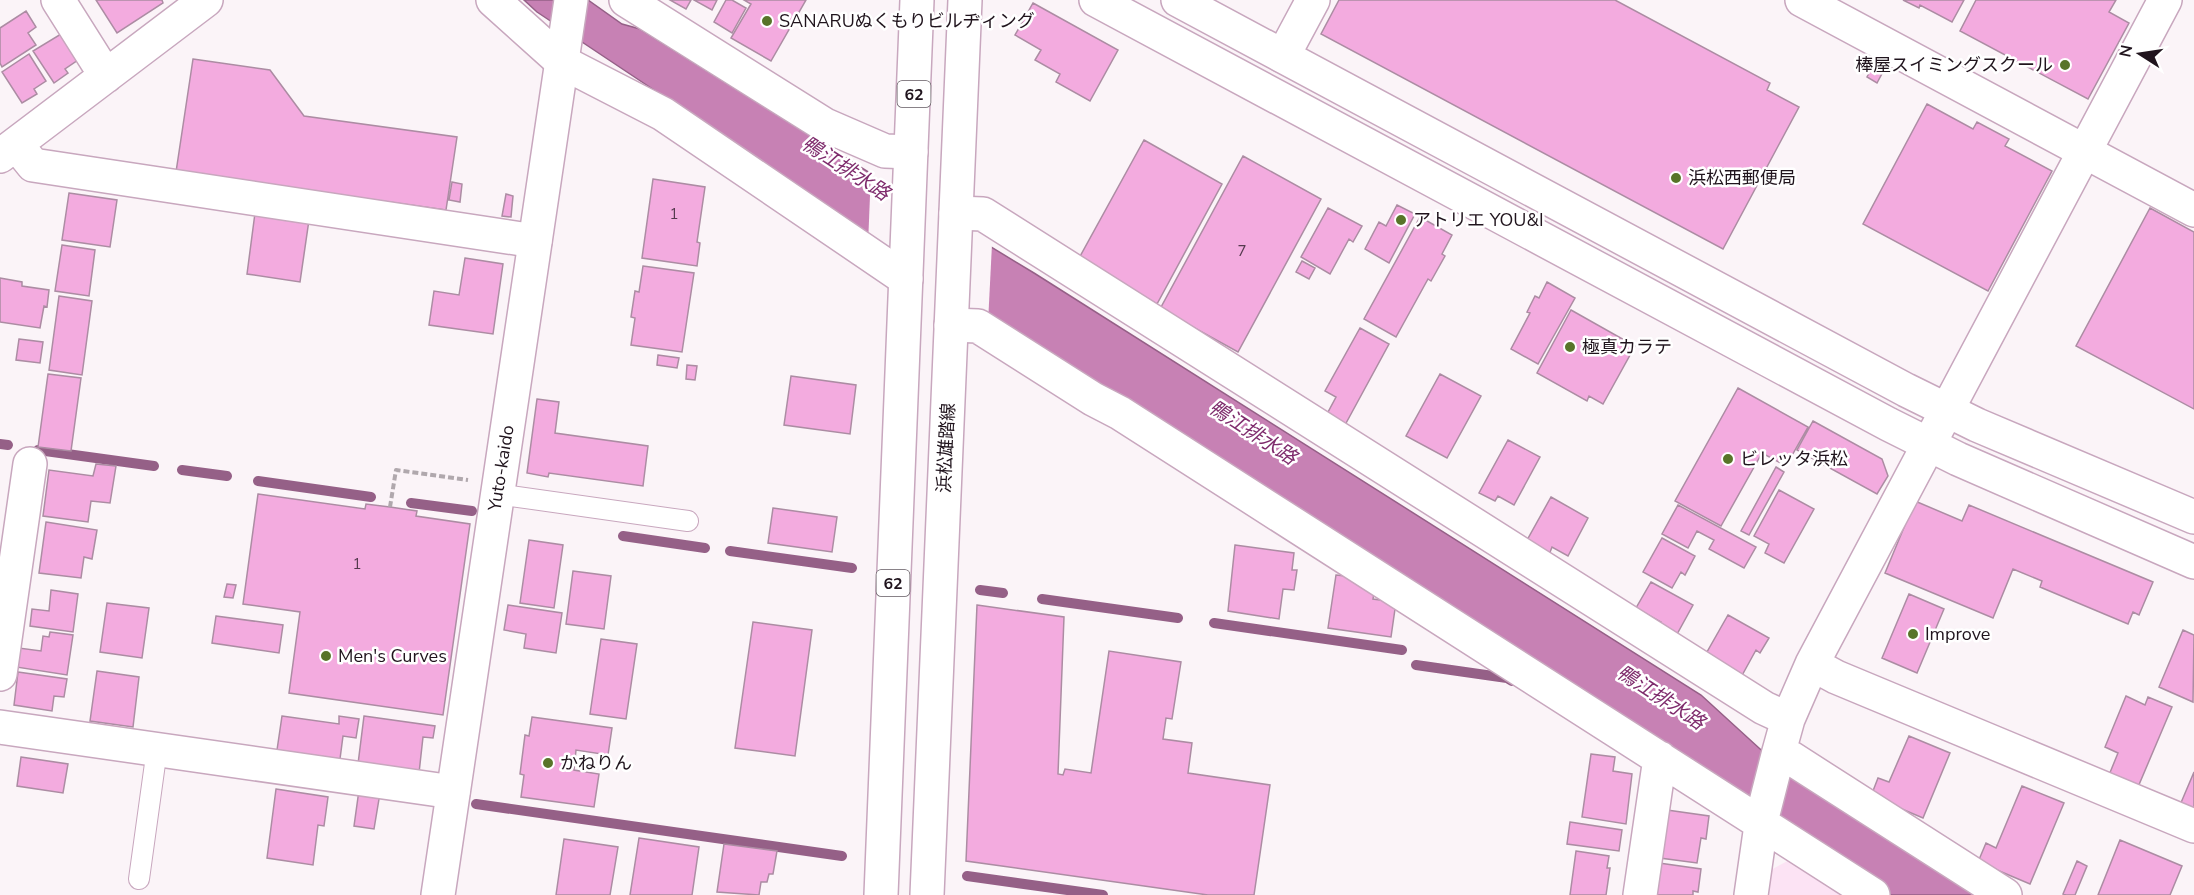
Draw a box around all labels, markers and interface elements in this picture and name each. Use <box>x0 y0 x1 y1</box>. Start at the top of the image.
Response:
place label: SANARUぬくもりビルヂィング <box>779 9 1035 33</box>
marker: SANARUぬくもりビルヂィング <box>760 14 774 28</box>
north arrow <box>2110 24 2170 84</box>
text: N <box>2114 43 2138 59</box>
place label: 棒屋スイミングスクール <box>1855 53 2053 77</box>
marker: 棒屋スイミングスクール <box>2058 58 2072 72</box>
road number: 62 <box>898 81 930 107</box>
water label: 鴨江排水路 <box>796 130 897 208</box>
place label: 浜松西郵便局 <box>1688 166 1796 190</box>
marker: 浜松西郵便局 <box>1669 171 1683 185</box>
house number: 1 <box>669 204 679 224</box>
place label: アトリエ YOU&I <box>1413 208 1544 232</box>
marker: アトリエ YOU&I <box>1394 213 1408 227</box>
house number: 7 <box>1237 241 1247 261</box>
place label: 極真カラテ <box>1582 335 1672 359</box>
marker: 極真カラテ <box>1563 340 1577 354</box>
water label: 鴨江排水路 <box>1203 394 1304 472</box>
street label: 浜松雄踏線 <box>932 402 960 494</box>
street label: Yuto-kaido <box>482 423 520 514</box>
place label: ビレッタ浜松 <box>1740 447 1848 471</box>
marker: ビレッタ浜松 <box>1721 452 1735 466</box>
house number: 1 <box>352 554 362 574</box>
road number: 62 <box>876 570 910 596</box>
place label: Improve <box>1925 622 1990 646</box>
marker: Improve <box>1906 627 1920 641</box>
place label: Men's Curves <box>338 644 447 668</box>
marker: Men's Curves <box>319 649 333 663</box>
water label: 鴨江排水路 <box>1611 659 1712 737</box>
place label: かねりん <box>560 751 632 775</box>
marker: かねりん <box>541 756 555 770</box>

